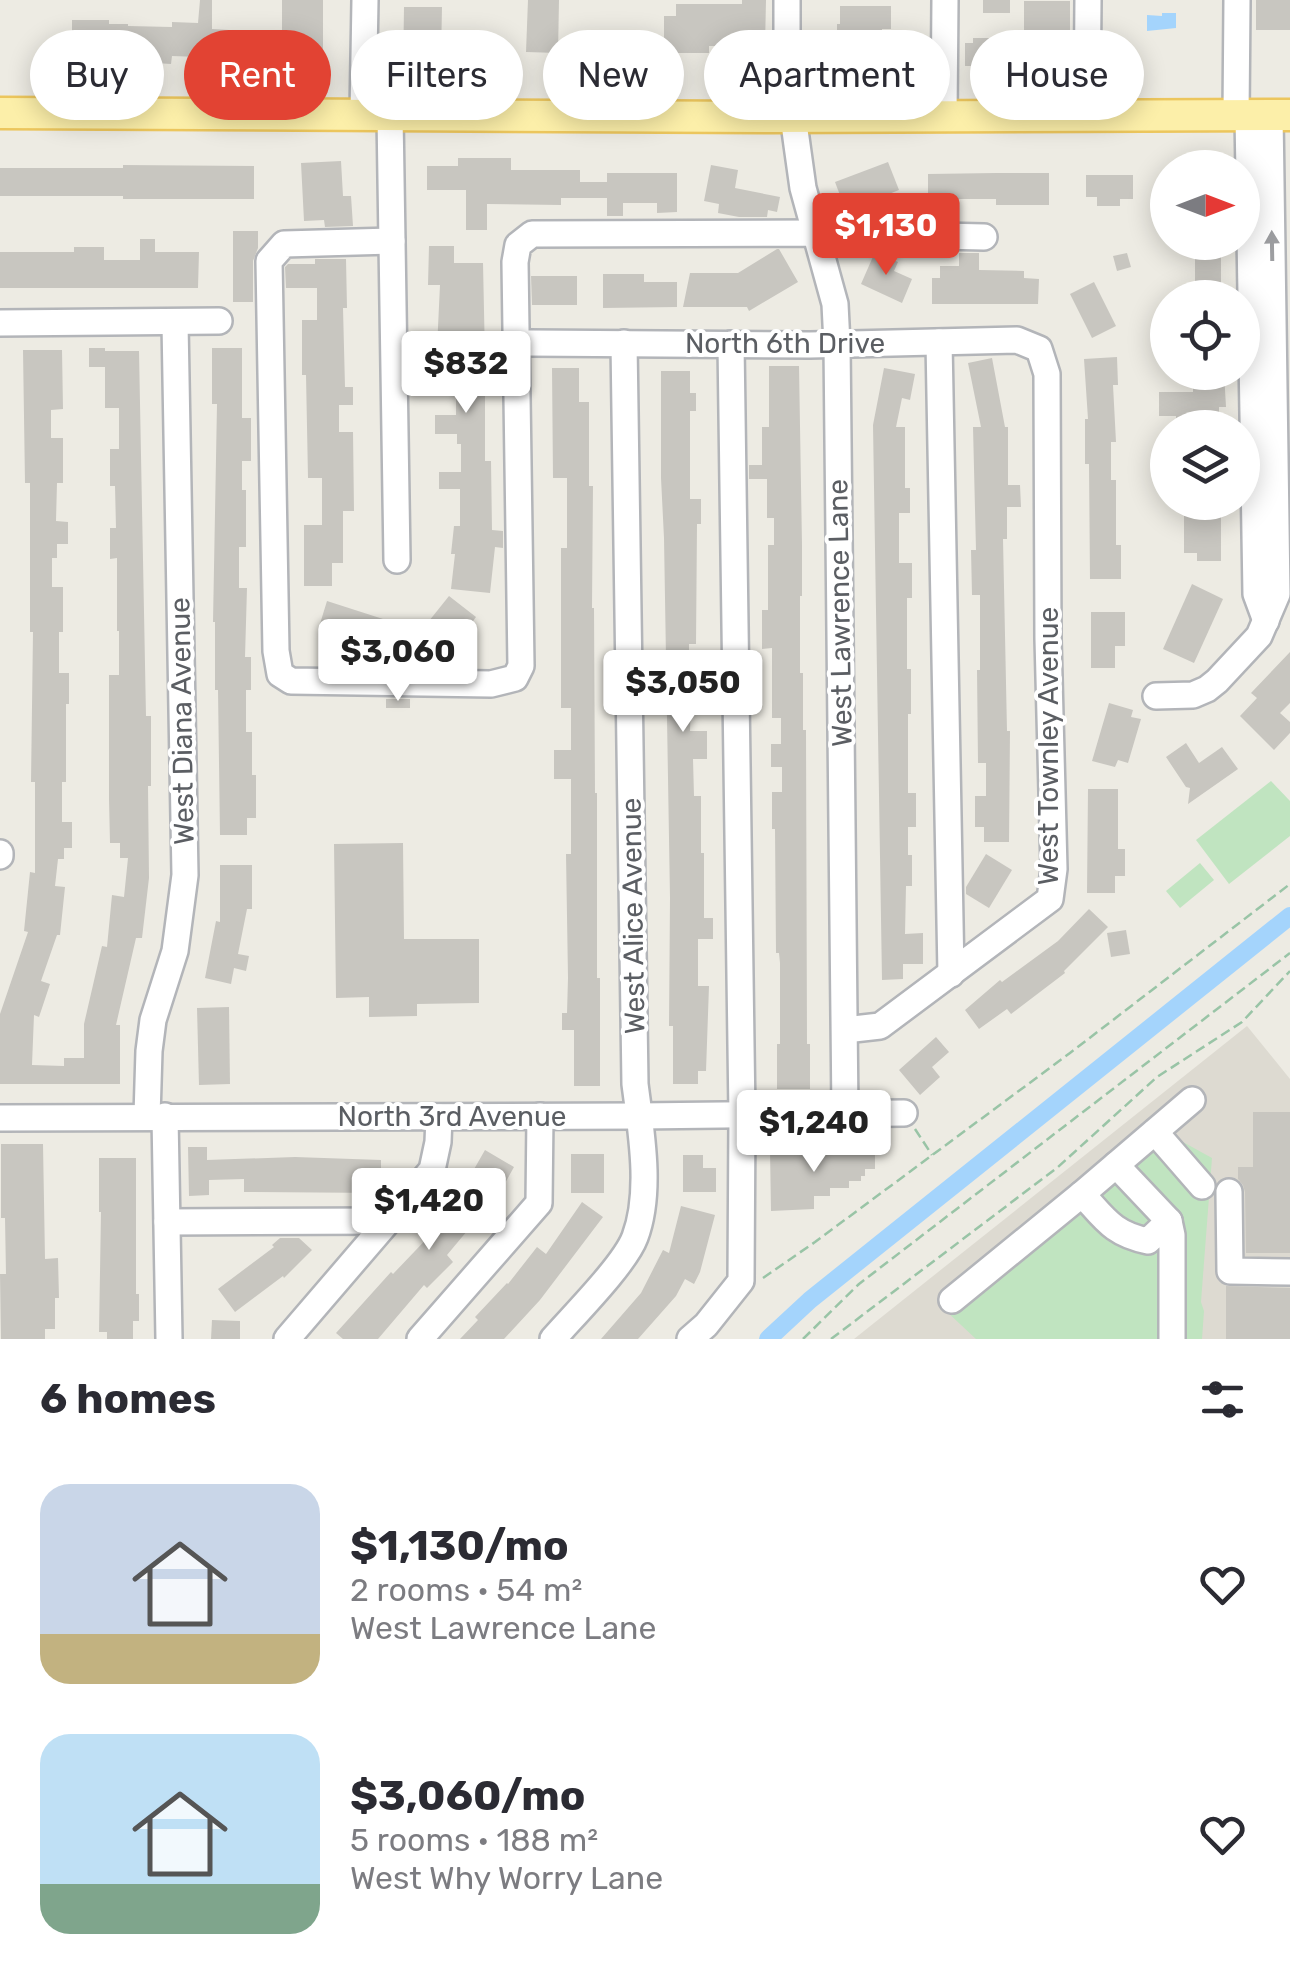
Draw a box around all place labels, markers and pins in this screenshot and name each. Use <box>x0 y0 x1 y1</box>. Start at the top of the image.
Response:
pin: $1,130 <box>805 193 967 278</box>
pin: $832 <box>407 331 525 416</box>
pin: $3,060 <box>317 619 479 704</box>
pin: $3,050 <box>602 650 764 735</box>
pin: $1,240 <box>733 1090 895 1175</box>
pin: $1,420 <box>348 1168 510 1253</box>

